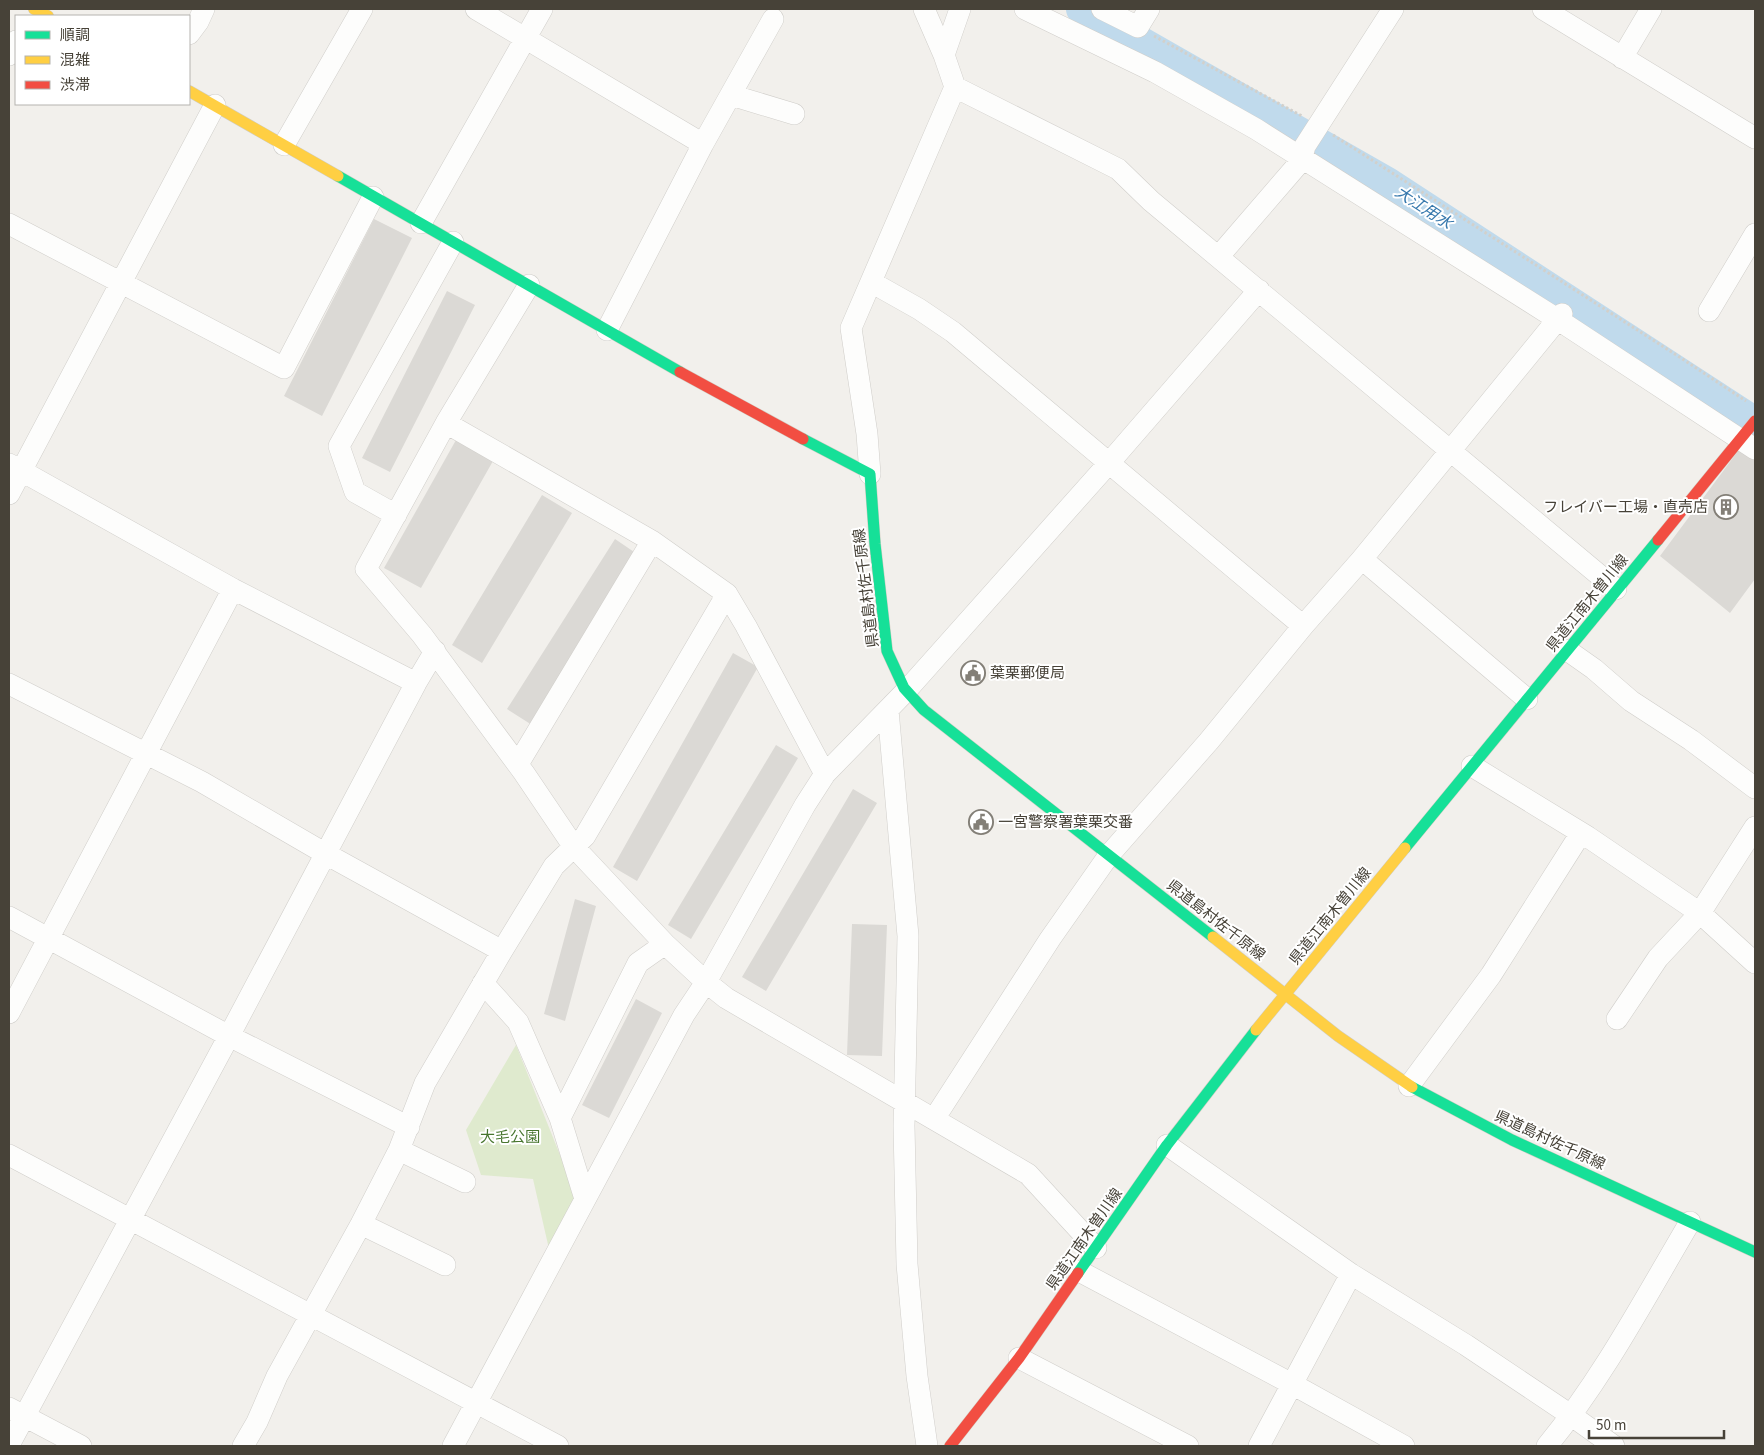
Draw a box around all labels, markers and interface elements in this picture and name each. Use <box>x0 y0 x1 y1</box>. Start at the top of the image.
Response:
legend <box>15 15 190 105</box>
text: 順調 <box>60 25 90 46</box>
text: 混雑 <box>60 50 90 71</box>
text: 渋滞 <box>60 75 90 96</box>
water label: 大江用水 <box>1391 181 1458 236</box>
building icon: フレイバー工場・直売店 <box>1713 494 1739 520</box>
place label: フレイバー工場・直売店 <box>1543 497 1708 518</box>
street label: 県道島村佐千原線 <box>849 527 884 649</box>
street label: 県道江南木曽川線 <box>1541 550 1633 657</box>
public building icon: 葉栗郵便局 <box>960 660 986 686</box>
place label: 葉栗郵便局 <box>990 663 1065 684</box>
public building icon: 一宮警察署葉栗交番 <box>968 809 994 835</box>
place label: 一宮警察署葉栗交番 <box>998 812 1133 833</box>
street label: 県道江南木曽川線 <box>1284 863 1376 970</box>
street label: 県道島村佐千原線 <box>1162 875 1269 966</box>
street label: 県道島村佐千原線 <box>1491 1106 1609 1175</box>
park label: 大毛公園 <box>480 1127 540 1148</box>
street label: 県道江南木曽川線 <box>1041 1184 1127 1294</box>
scale bar <box>1589 1408 1724 1440</box>
text: 50 m <box>1596 1415 1626 1436</box>

